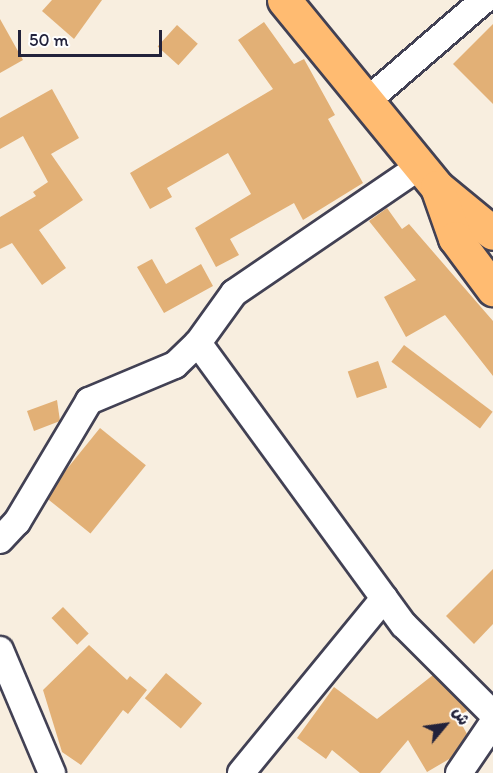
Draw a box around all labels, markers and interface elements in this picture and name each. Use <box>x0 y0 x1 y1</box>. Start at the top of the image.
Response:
scale bar <box>21 18 165 56</box>
text: 50 m <box>29 29 69 51</box>
north arrow <box>415 695 475 755</box>
text: ش <box>449 704 474 728</box>

